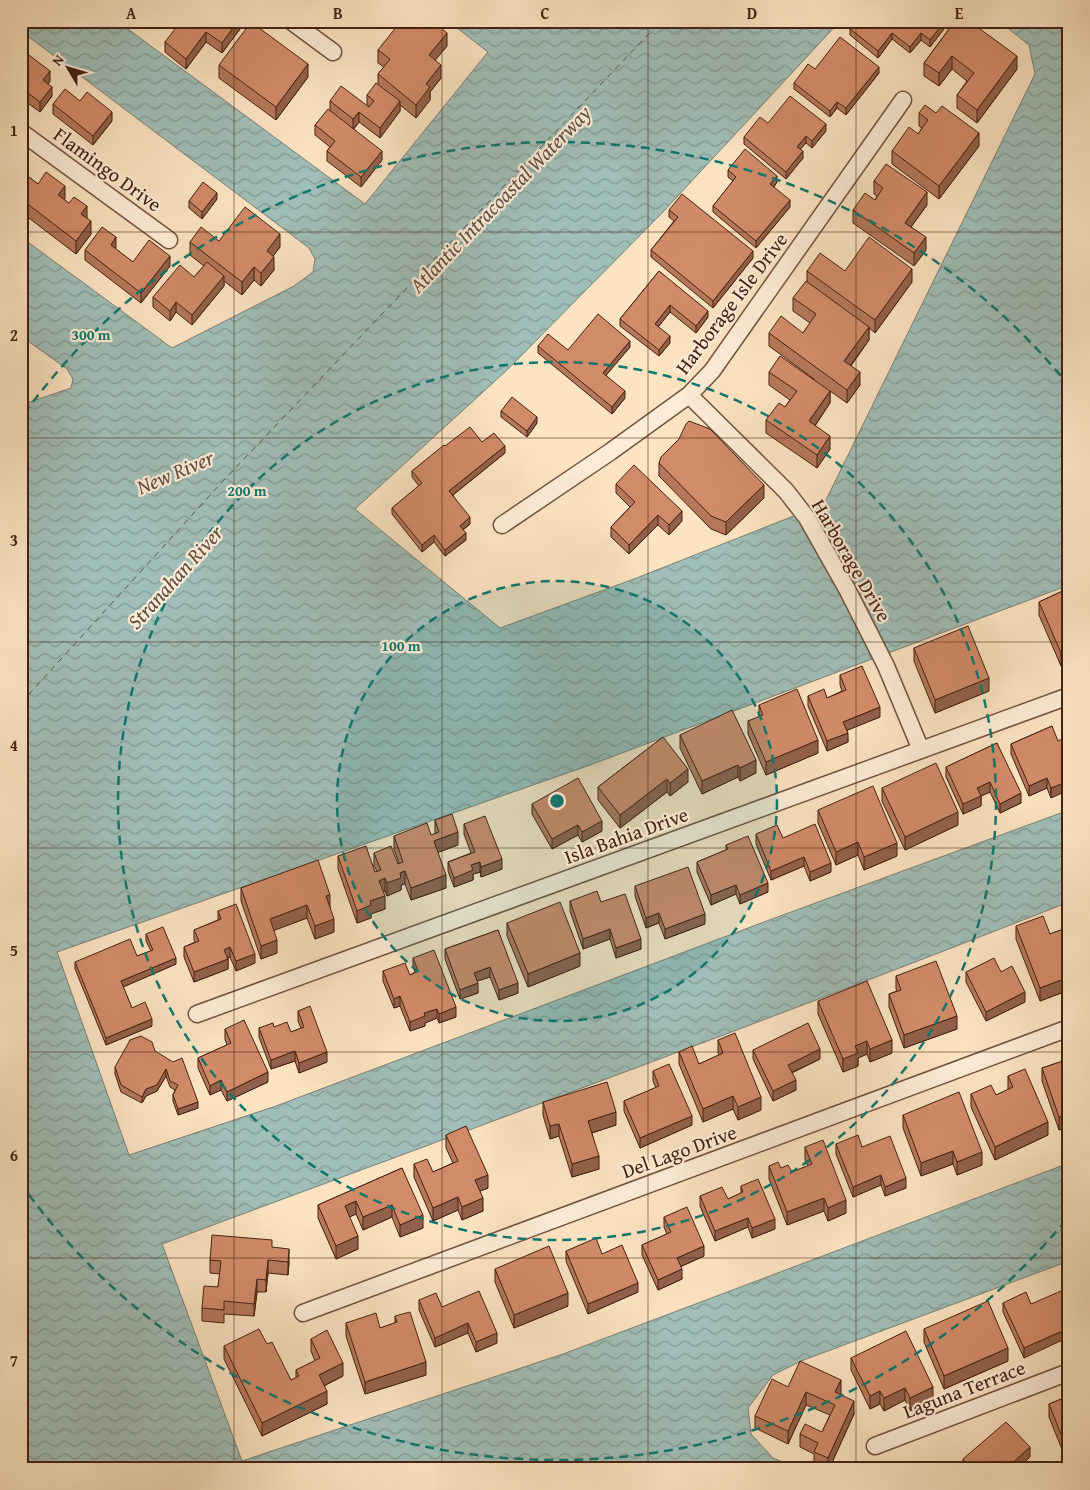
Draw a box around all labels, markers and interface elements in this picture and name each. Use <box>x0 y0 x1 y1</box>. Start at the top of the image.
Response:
text: A <box>126 1 137 25</box>
text: B <box>333 1 343 25</box>
text: C <box>540 1 550 25</box>
text: D <box>747 1 757 25</box>
text: E <box>955 1 964 25</box>
north arrow <box>42 42 92 92</box>
text: N <box>47 50 69 70</box>
water label: Atlantic Intracoastal Waterway <box>401 98 598 301</box>
text: 1 <box>10 118 18 142</box>
street label: Flamingo Drive <box>48 120 168 218</box>
street label: Harborage Isle Drive <box>668 226 794 380</box>
text: 2 <box>10 323 18 347</box>
text: 300 m <box>71 324 111 345</box>
water label: New River <box>131 441 220 503</box>
text: 200 m <box>227 480 267 501</box>
street label: Harborage Drive <box>805 493 899 627</box>
water label: Stranahan River <box>120 517 231 636</box>
text: 3 <box>10 528 18 552</box>
text: 100 m <box>381 635 421 656</box>
text: 4 <box>10 733 18 757</box>
centre of rings <box>548 792 566 810</box>
street label: Isla Bahia Drive <box>560 799 692 871</box>
text: 5 <box>10 938 18 962</box>
street label: Del Lago Drive <box>618 1117 740 1185</box>
text: 6 <box>10 1143 18 1167</box>
text: 7 <box>10 1348 18 1372</box>
street label: Laguna Terrace <box>899 1352 1029 1426</box>

